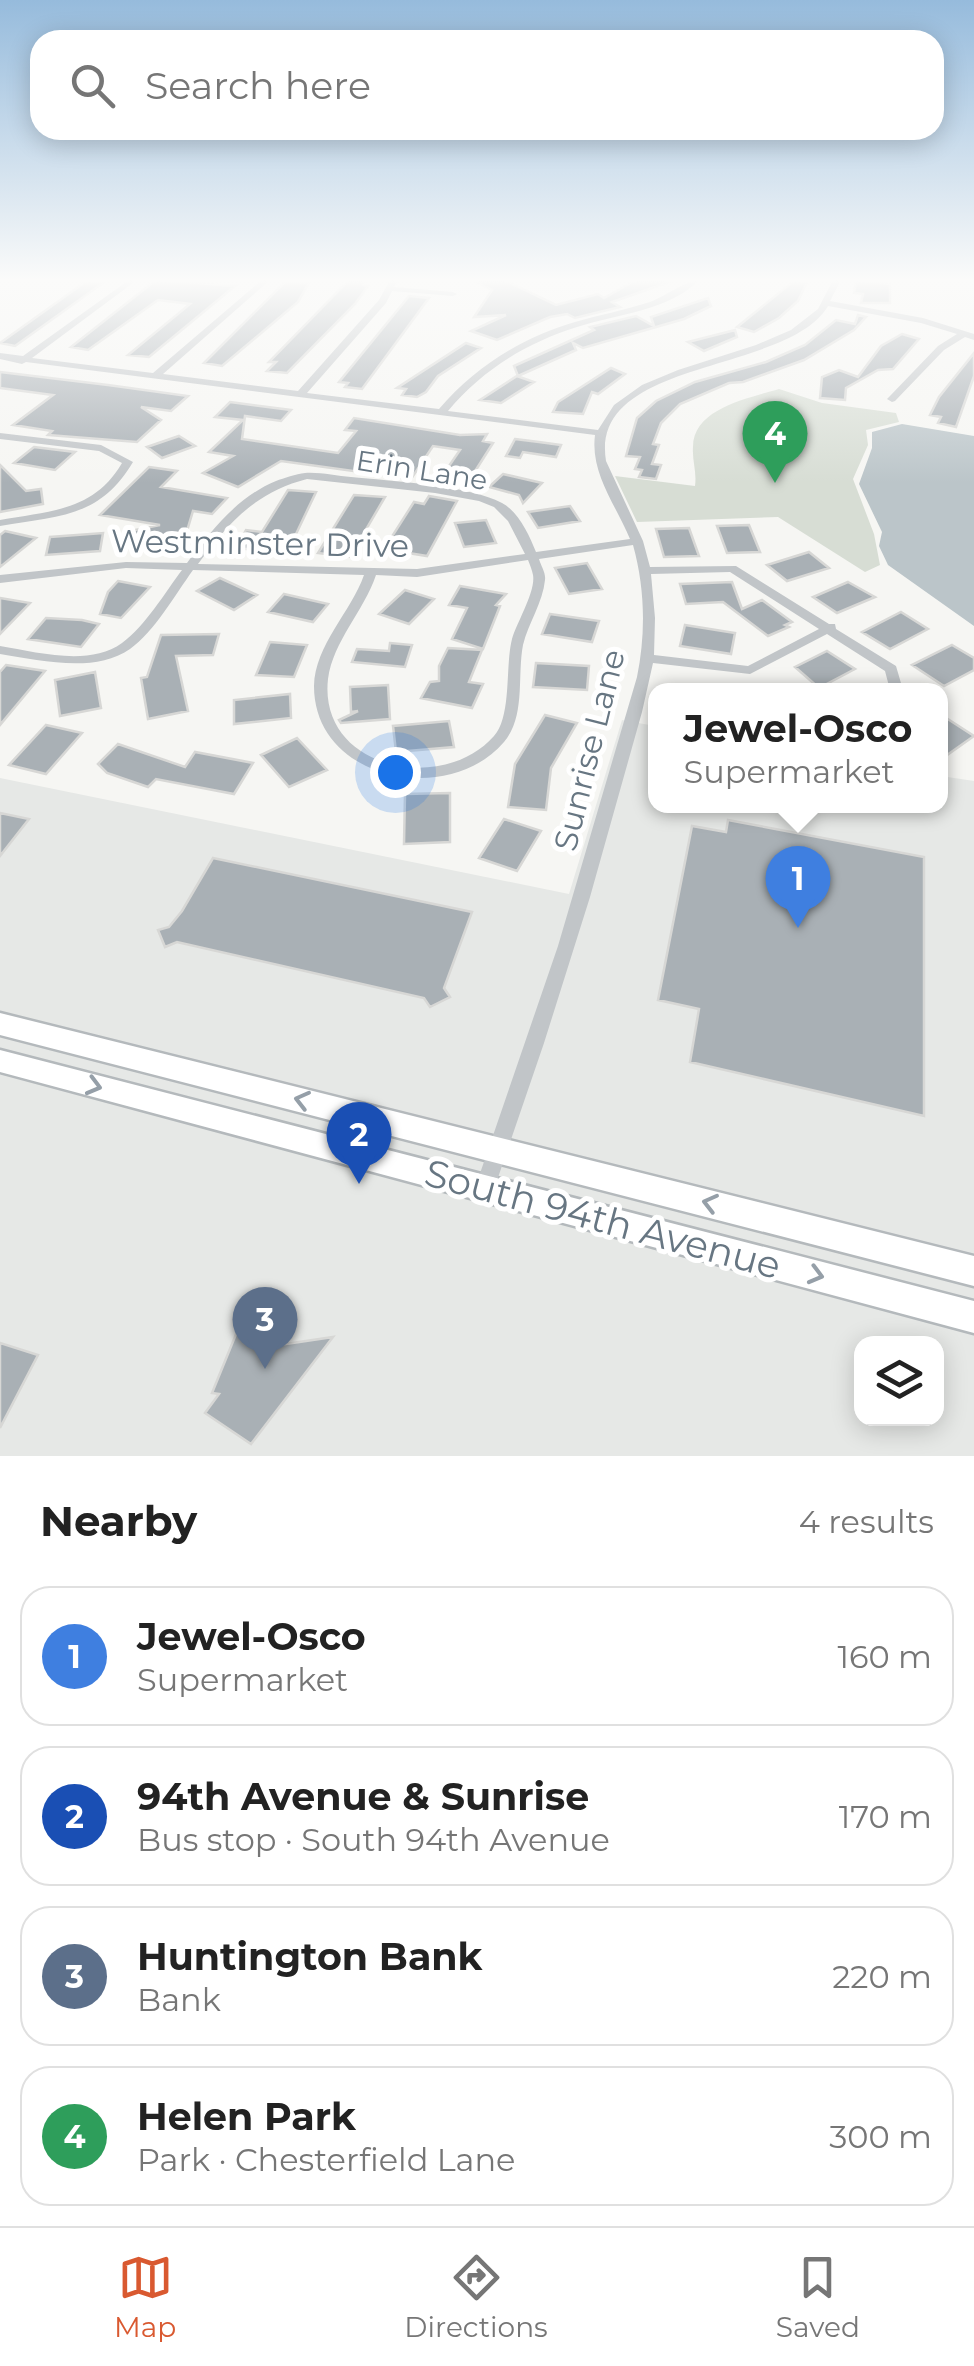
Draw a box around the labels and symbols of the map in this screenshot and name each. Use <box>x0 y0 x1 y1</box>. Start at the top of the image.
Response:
pin: 4 <box>742 400 808 483</box>
street label: Erin Lane <box>354 443 490 497</box>
street label: Westminster Drive <box>111 521 409 565</box>
street label: Sunrise Lane <box>545 645 633 855</box>
your location <box>370 747 421 798</box>
pin: 1 <box>766 846 830 928</box>
one-way arrow <box>85 1074 102 1095</box>
one-way arrow <box>294 1090 311 1111</box>
pin: 2 <box>326 1102 392 1184</box>
street label: South 94th Avenue <box>420 1149 786 1289</box>
one-way arrow <box>702 1194 719 1215</box>
one-way arrow <box>807 1264 824 1285</box>
pin: 3 <box>232 1286 298 1369</box>

